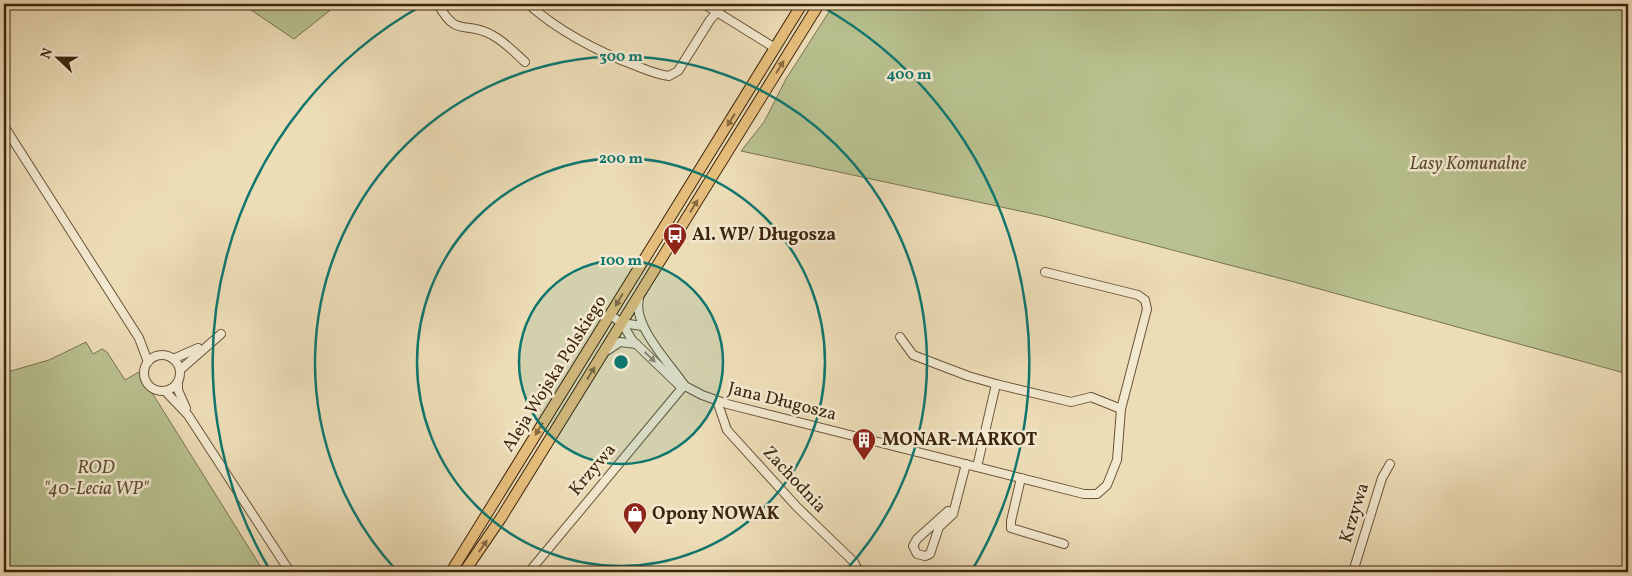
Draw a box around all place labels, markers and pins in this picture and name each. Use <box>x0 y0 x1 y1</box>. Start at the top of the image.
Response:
bus stop icon: Al. WP/ Długosza <box>662 222 688 256</box>
place label: Al. WP/ Długosza <box>692 223 836 248</box>
centre of rings <box>612 353 630 371</box>
building icon: MONAR-MARKOT <box>851 427 877 461</box>
place label: MONAR-MARKOT <box>882 428 1038 453</box>
shop icon: Opony NOWAK <box>622 501 648 535</box>
place label: Opony NOWAK <box>652 502 780 527</box>

